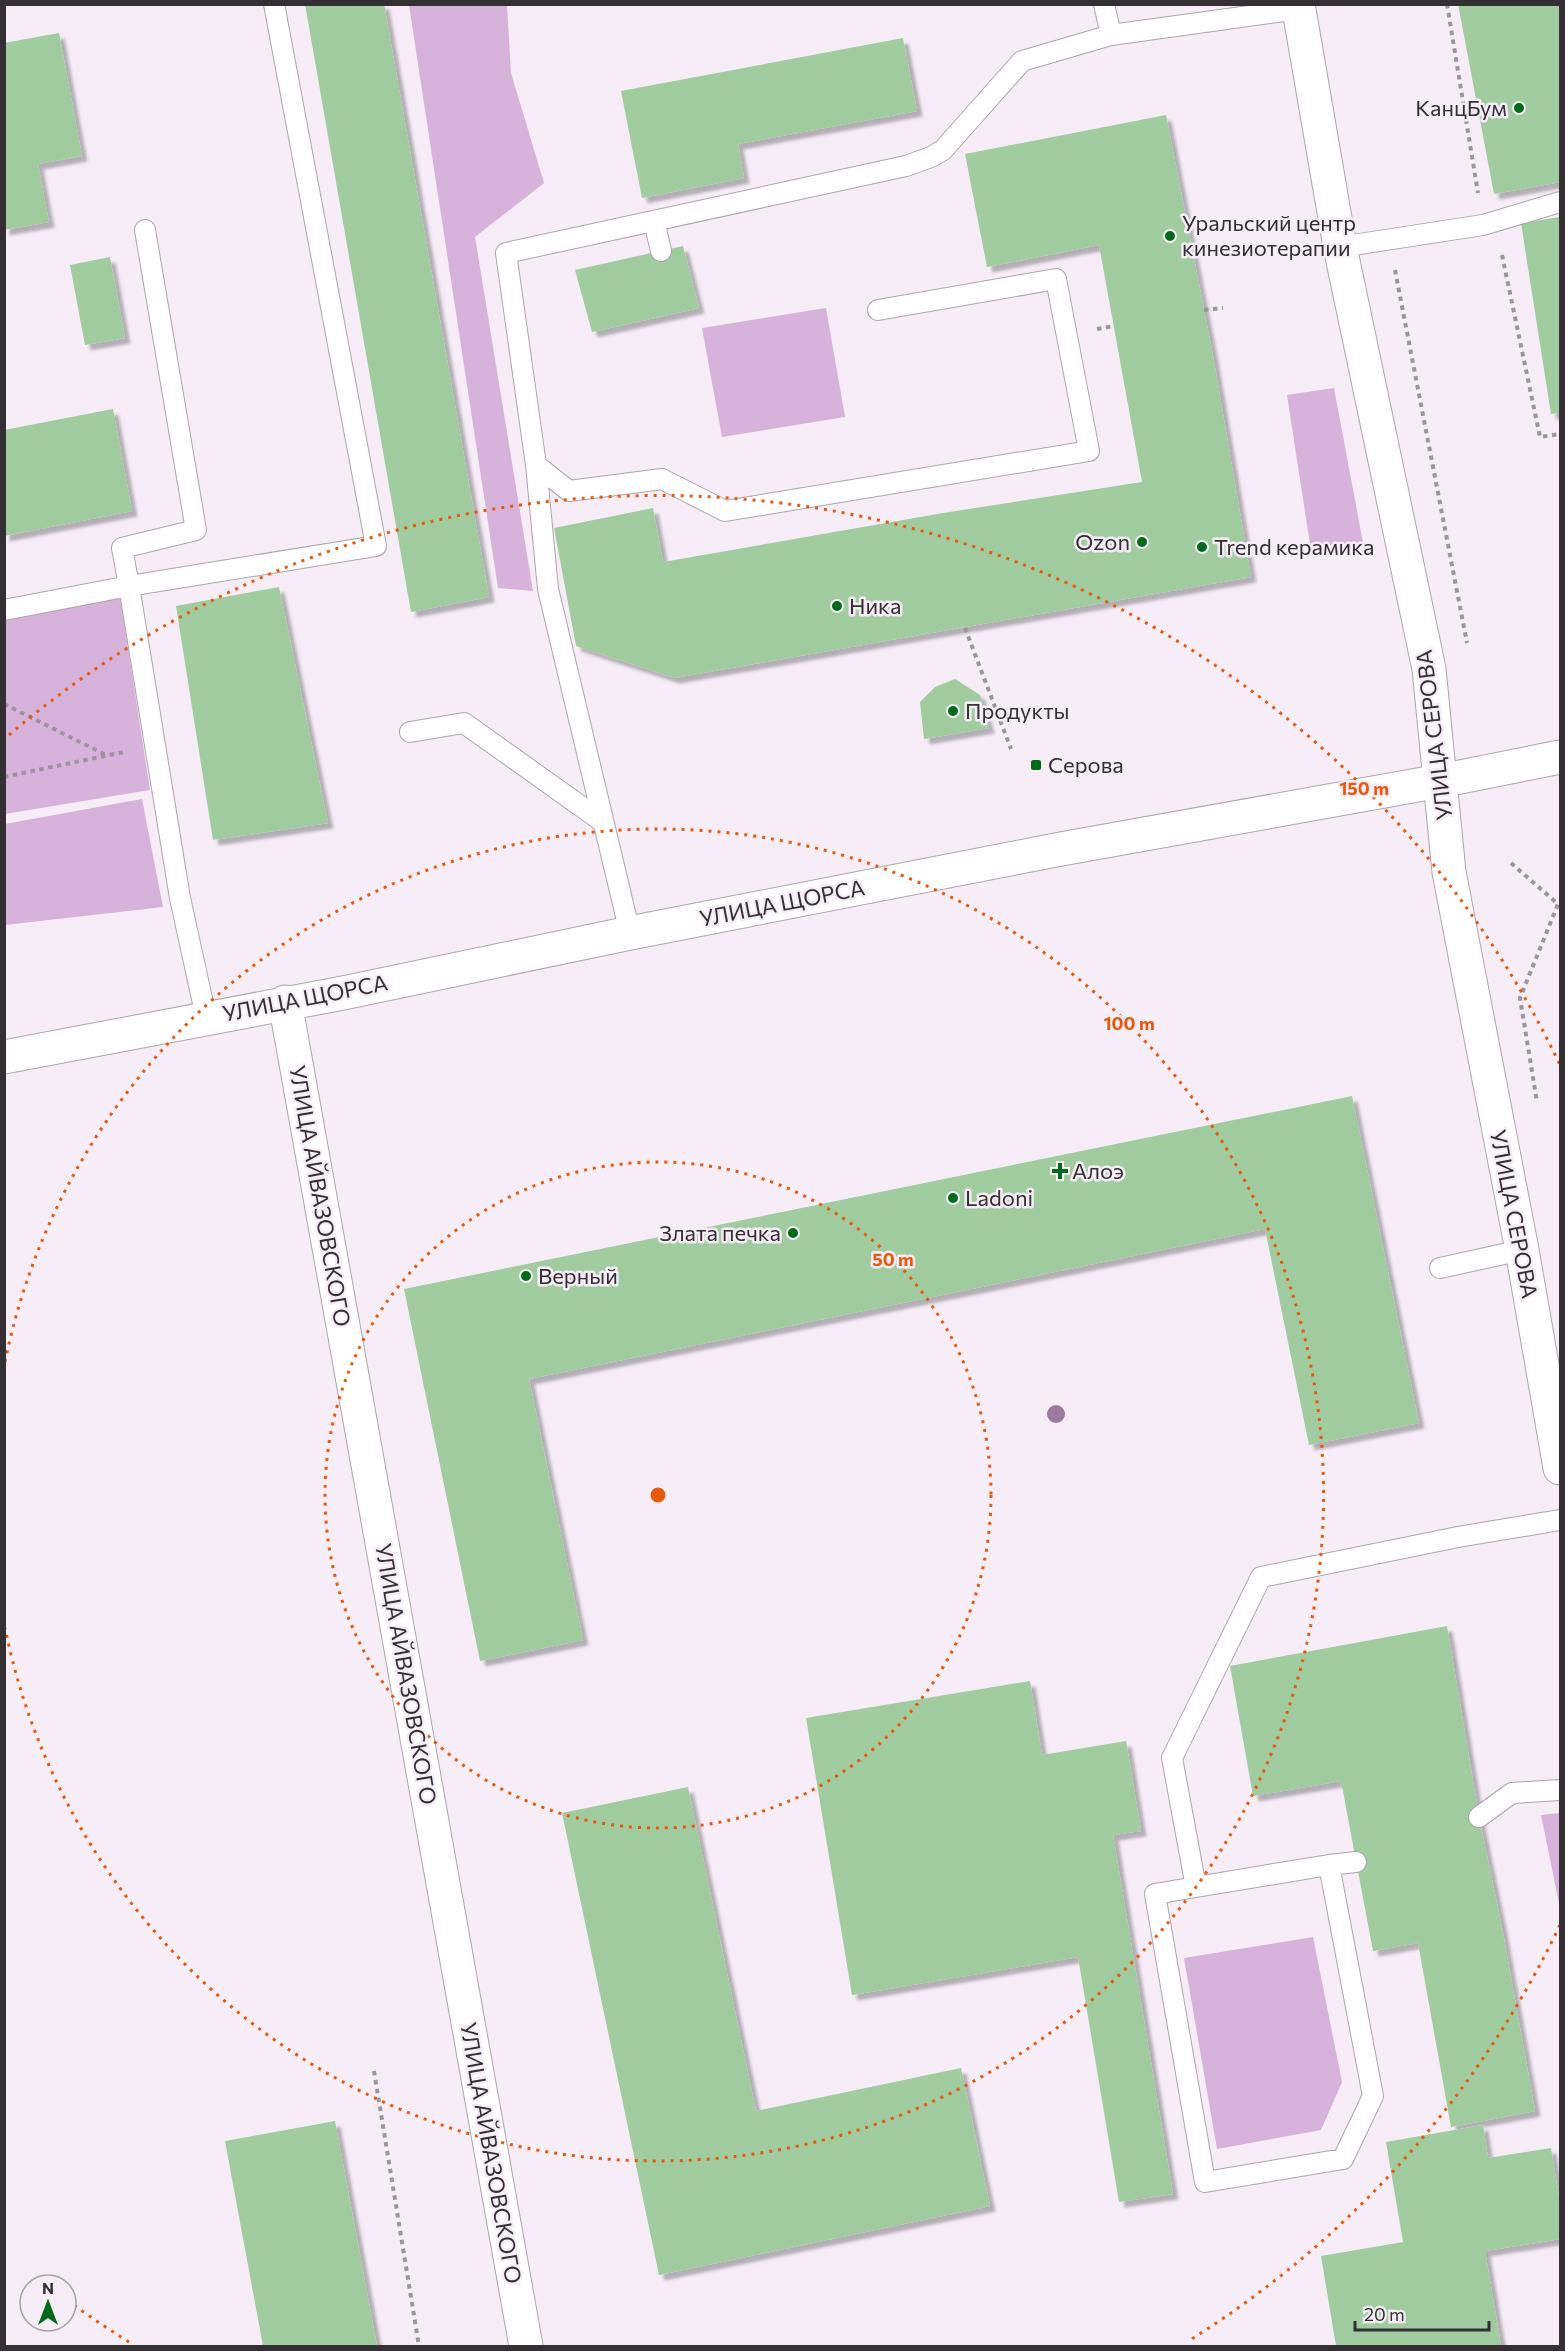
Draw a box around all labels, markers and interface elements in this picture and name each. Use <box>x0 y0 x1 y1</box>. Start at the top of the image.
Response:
place label: КанцБум <box>1415 94 1507 121</box>
marker: КанцБум <box>1512 101 1526 115</box>
place label: Уральский центр кинезиотерапии <box>1182 209 1356 261</box>
marker: Уральский центр кинезиотерапии <box>1163 229 1177 243</box>
place label: Ozon <box>1075 528 1130 555</box>
place label: Trend керамика <box>1214 533 1374 560</box>
marker: Ozon <box>1135 535 1149 549</box>
marker: Trend керамика <box>1195 540 1209 554</box>
place label: Ника <box>849 592 901 619</box>
marker: Ника <box>830 599 844 613</box>
street label: УЛИЦА СЕРОВА <box>1410 648 1457 822</box>
place label: Продукты <box>965 697 1069 724</box>
marker: Продукты <box>946 704 960 718</box>
place label: Серова <box>1048 751 1124 778</box>
marker: Серова <box>1029 758 1043 772</box>
text: 150 m <box>1339 777 1389 799</box>
street label: УЛИЦА ЩОРСА <box>697 873 867 932</box>
street label: УЛИЦА ЩОРСА <box>220 968 390 1027</box>
text: 100 m <box>1103 1012 1155 1034</box>
street label: УЛИЦА АЙВАЗОВСКОГО <box>284 1063 357 1329</box>
street label: УЛИЦА СЕРОВА <box>1485 1127 1544 1301</box>
place label: Алоэ <box>1072 1157 1124 1184</box>
marker: Алоэ <box>1053 1164 1067 1178</box>
place label: Ladoni <box>965 1184 1033 1211</box>
marker: Ladoni <box>946 1191 960 1205</box>
place label: Злата печка <box>659 1219 781 1246</box>
marker: Злата печка <box>786 1226 800 1240</box>
text: 50 m <box>872 1248 914 1270</box>
place label: Верный <box>538 1262 618 1289</box>
marker: Верный <box>519 1269 533 1283</box>
centre of rings <box>648 1485 668 1505</box>
street label: УЛИЦА АЙВАЗОВСКОГО <box>370 1541 443 1807</box>
street label: УЛИЦА АЙВАЗОВСКОГО <box>455 2020 528 2286</box>
north arrow <box>18 2273 78 2333</box>
text: N <box>42 2278 54 2297</box>
scale bar <box>1355 2294 1488 2332</box>
text: 20 m <box>1364 2303 1405 2325</box>

